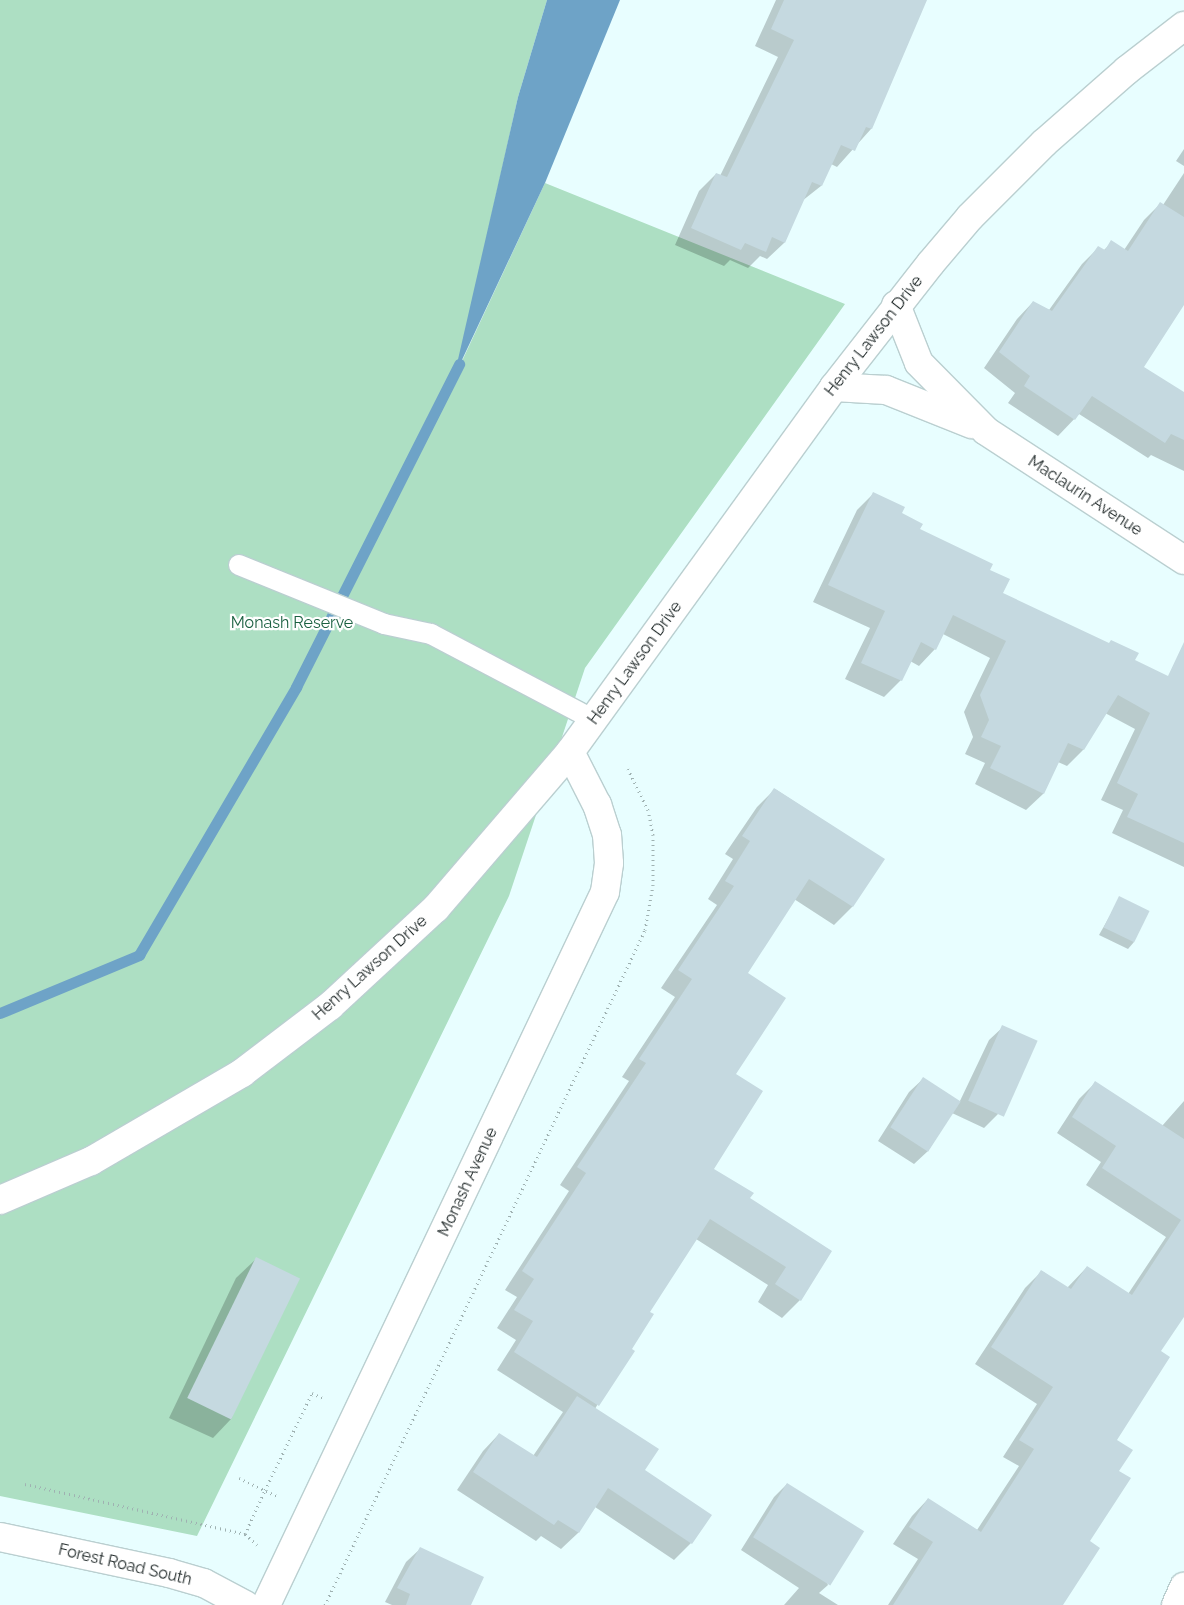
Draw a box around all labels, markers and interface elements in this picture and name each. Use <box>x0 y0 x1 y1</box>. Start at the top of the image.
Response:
street label: Henry Lawson Drive <box>821 272 927 400</box>
street label: Maclaurin Avenue <box>1024 452 1146 540</box>
street label: Henry Lawson Drive <box>584 597 686 729</box>
park label: Monash Reserve <box>231 613 353 633</box>
street label: Henry Lawson Drive <box>309 911 431 1025</box>
street label: Monash Avenue <box>434 1124 502 1240</box>
street label: Forest Road South <box>56 1540 194 1590</box>

